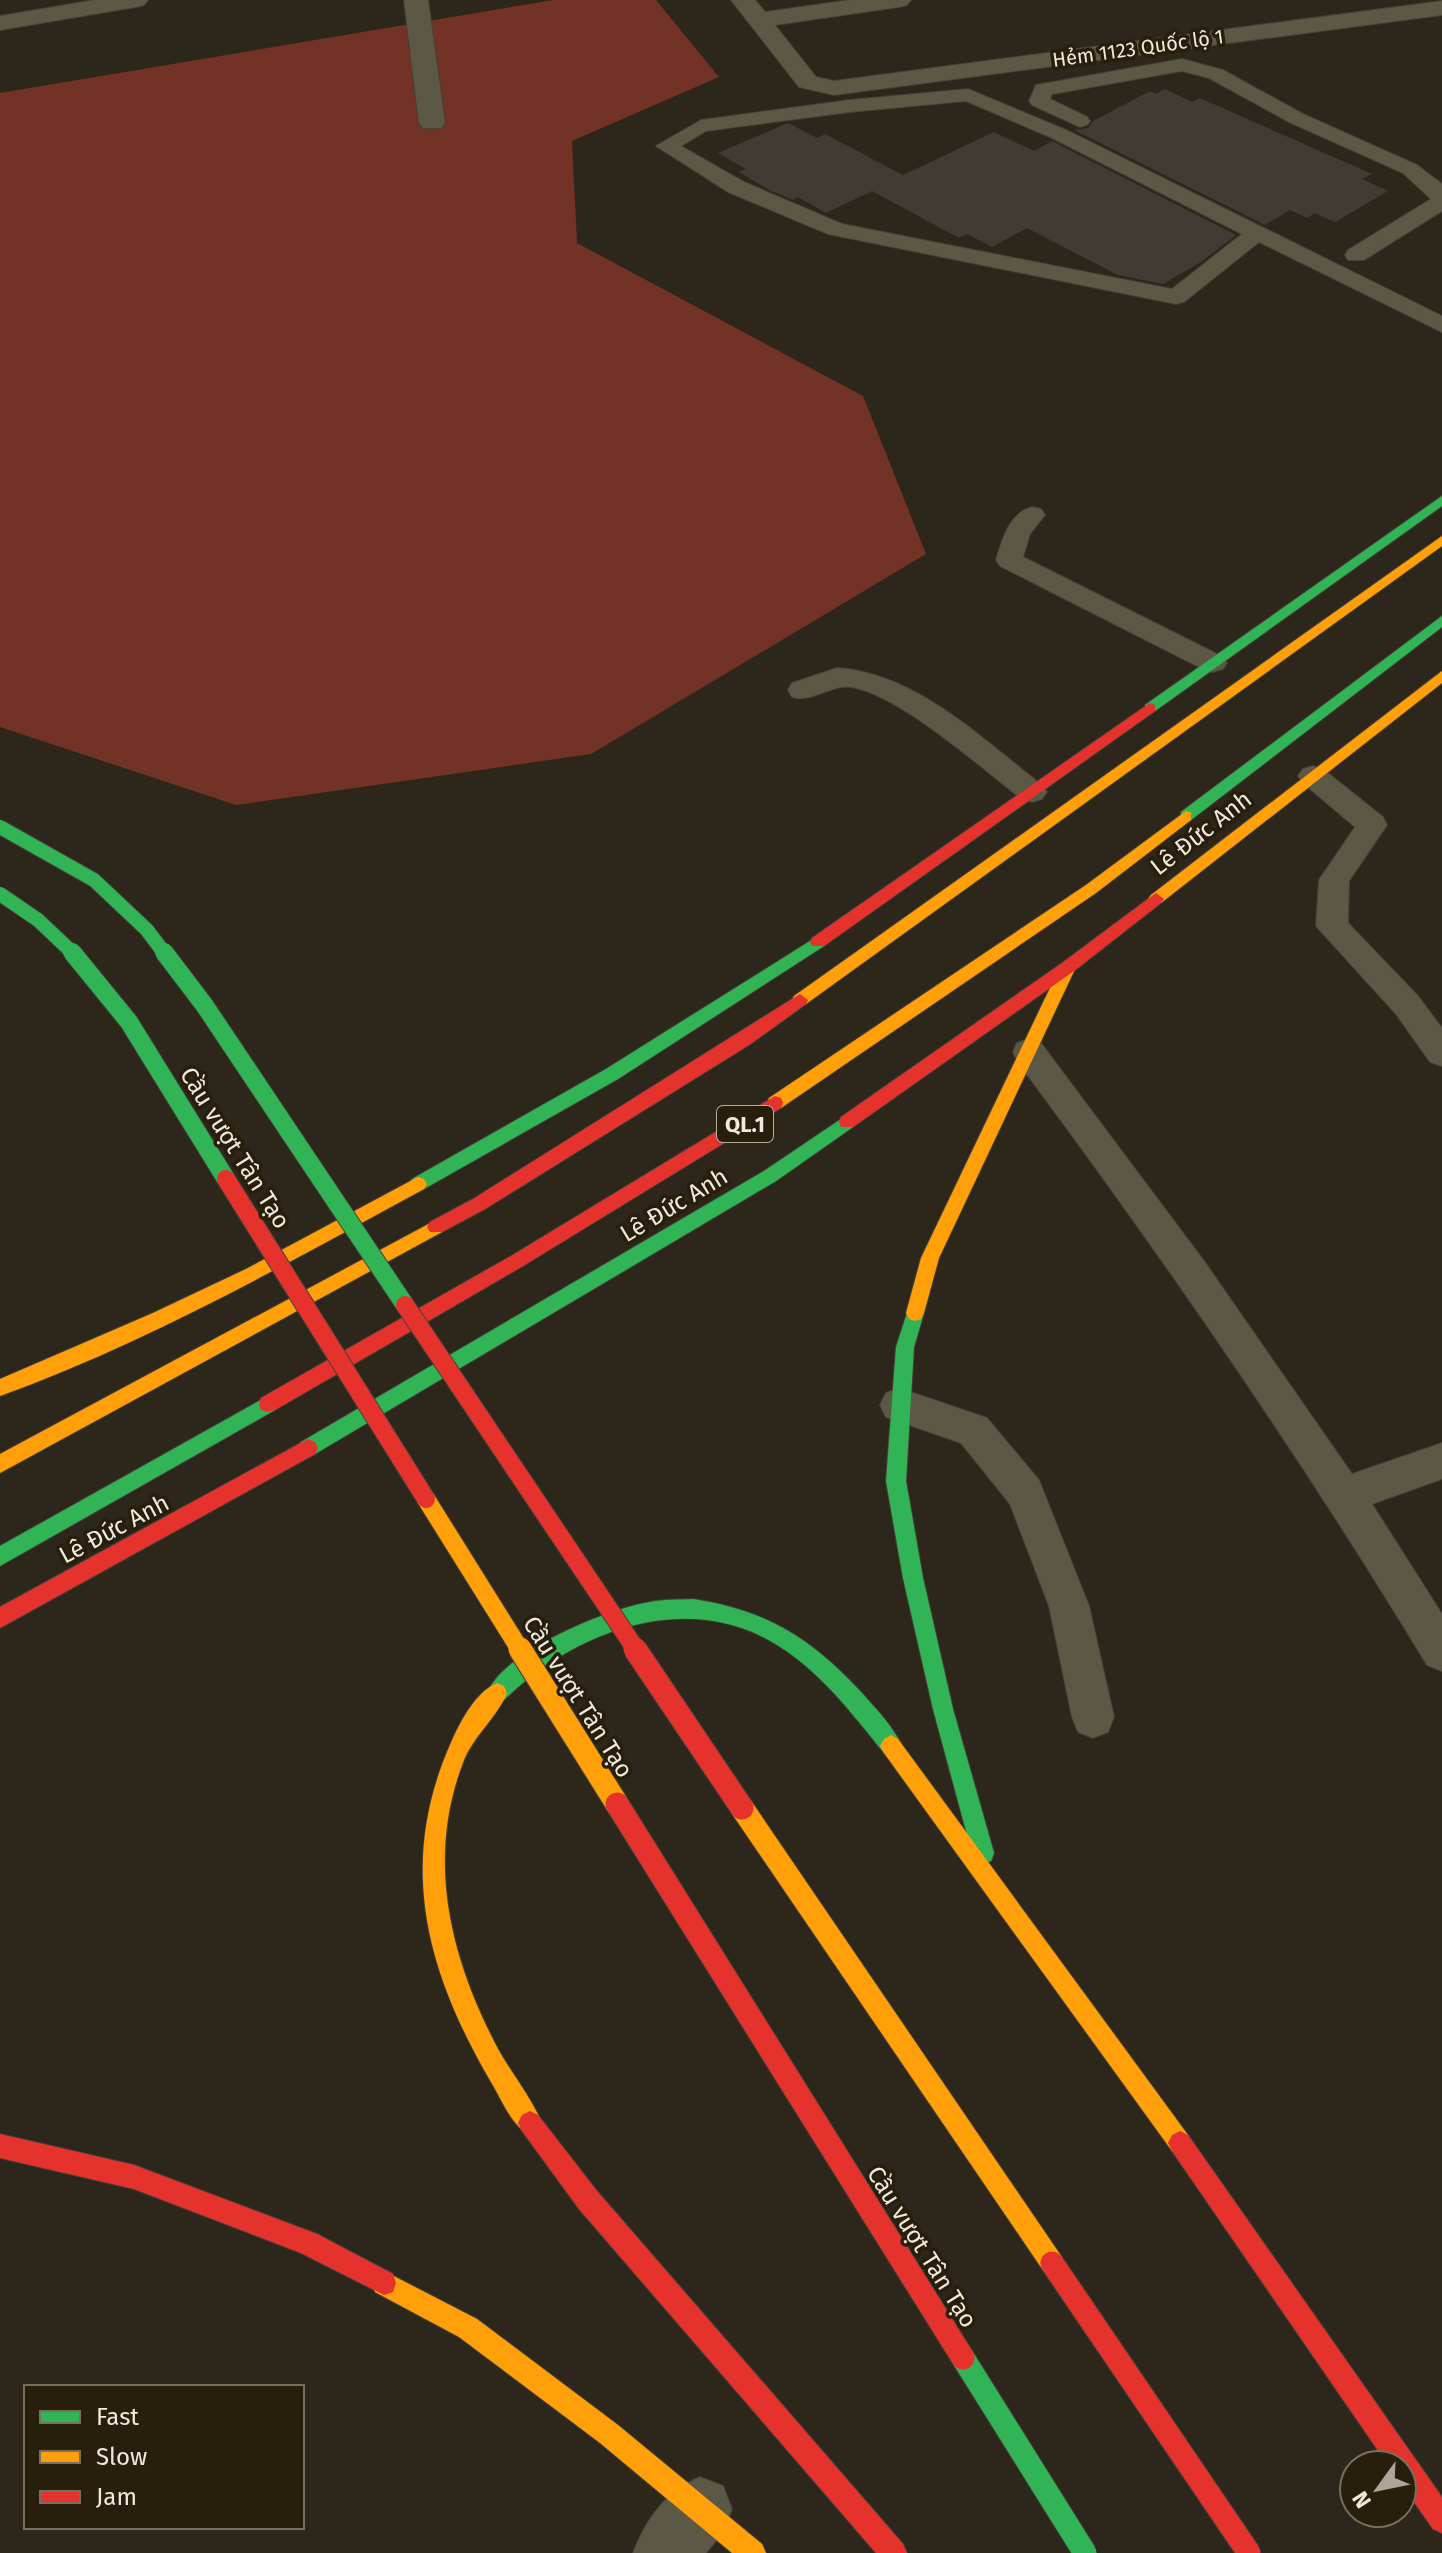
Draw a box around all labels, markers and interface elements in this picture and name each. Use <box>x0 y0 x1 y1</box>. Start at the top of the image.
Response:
street label: Hẻm 1123 Quốc lộ 1 <box>1051 24 1225 72</box>
street label: Lê Đức Anh <box>1145 785 1257 881</box>
street label: Cầu vượt Tân Tạo <box>174 1062 296 1234</box>
road number: QL.1 <box>717 1106 773 1142</box>
street label: Lê Đức Anh <box>615 1162 733 1248</box>
street label: Lê Đức Anh <box>54 1488 174 1570</box>
street label: Cầu vượt Tân Tạo <box>517 1611 639 1783</box>
street label: Cầu vượt Tân Tạo <box>861 2161 983 2333</box>
legend <box>24 2385 304 2529</box>
text: Fast <box>96 2403 139 2431</box>
text: Slow <box>96 2443 147 2471</box>
north arrow <box>1338 2449 1418 2529</box>
text: Jam <box>96 2483 137 2511</box>
text: N <box>1346 2486 1377 2513</box>

